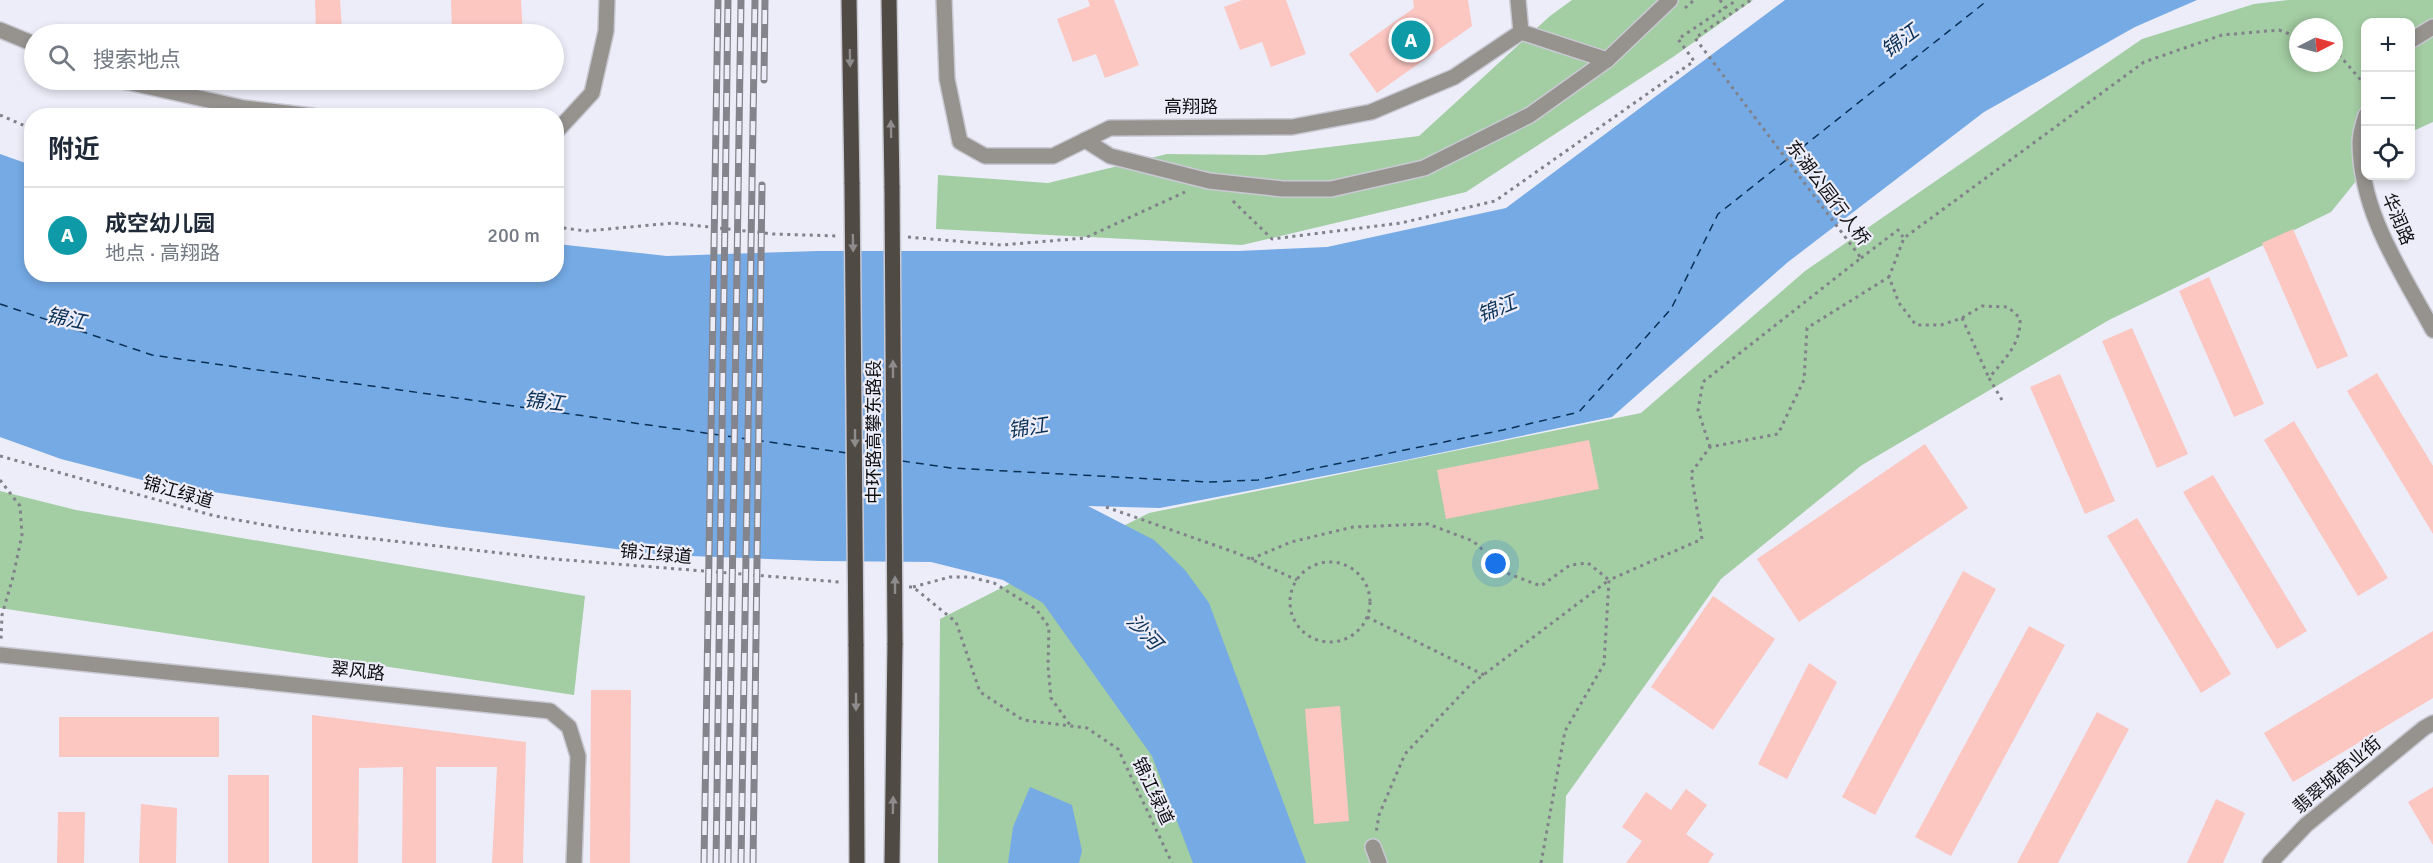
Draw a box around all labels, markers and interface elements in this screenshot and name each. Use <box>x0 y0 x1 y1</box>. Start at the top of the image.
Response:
pin: A <box>1392 18 1430 63</box>
water label: 锦江 <box>1877 18 1925 63</box>
north arrow <box>2289 18 2343 72</box>
map controls <box>2361 18 2415 180</box>
button: + <box>2361 18 2415 72</box>
search box <box>24 24 564 90</box>
icon: search <box>45 41 78 74</box>
text: 搜索地点 <box>93 46 181 73</box>
one-way arrow <box>845 49 855 68</box>
button: − <box>2361 72 2415 126</box>
street label: 高翔路 <box>1164 96 1218 118</box>
one-way arrow <box>886 120 896 139</box>
button: locate <box>2361 126 2415 180</box>
text: 附近 <box>48 134 100 166</box>
street label: 东湖公园行人桥 <box>1781 136 1875 250</box>
street label: 华润路 <box>2377 190 2419 248</box>
text: 成空幼儿园 <box>105 210 215 237</box>
text: A <box>61 223 74 248</box>
text: 200 m <box>487 223 540 248</box>
one-way arrow <box>848 233 858 252</box>
text: 地点 · 高翔路 <box>105 241 220 266</box>
water label: 锦江 <box>1474 289 1522 328</box>
water label: 锦江 <box>44 303 90 335</box>
one-way arrow <box>888 359 898 378</box>
street label: 中环路高攀东路段 <box>863 360 885 504</box>
water label: 锦江 <box>523 387 567 417</box>
water label: 锦江 <box>1006 412 1052 443</box>
one-way arrow <box>850 428 859 447</box>
street label: 锦江绿道 <box>140 472 216 512</box>
street label: 锦江绿道 <box>619 540 693 568</box>
your location <box>1481 549 1510 578</box>
one-way arrow <box>890 575 900 594</box>
water label: 沙河 <box>1121 609 1170 658</box>
street label: 翠风路 <box>330 657 386 685</box>
one-way arrow <box>851 693 861 712</box>
street label: 翡翠城商业街 <box>2289 732 2385 818</box>
street label: 锦江绿道 <box>1128 754 1178 828</box>
one-way arrow <box>888 795 898 814</box>

